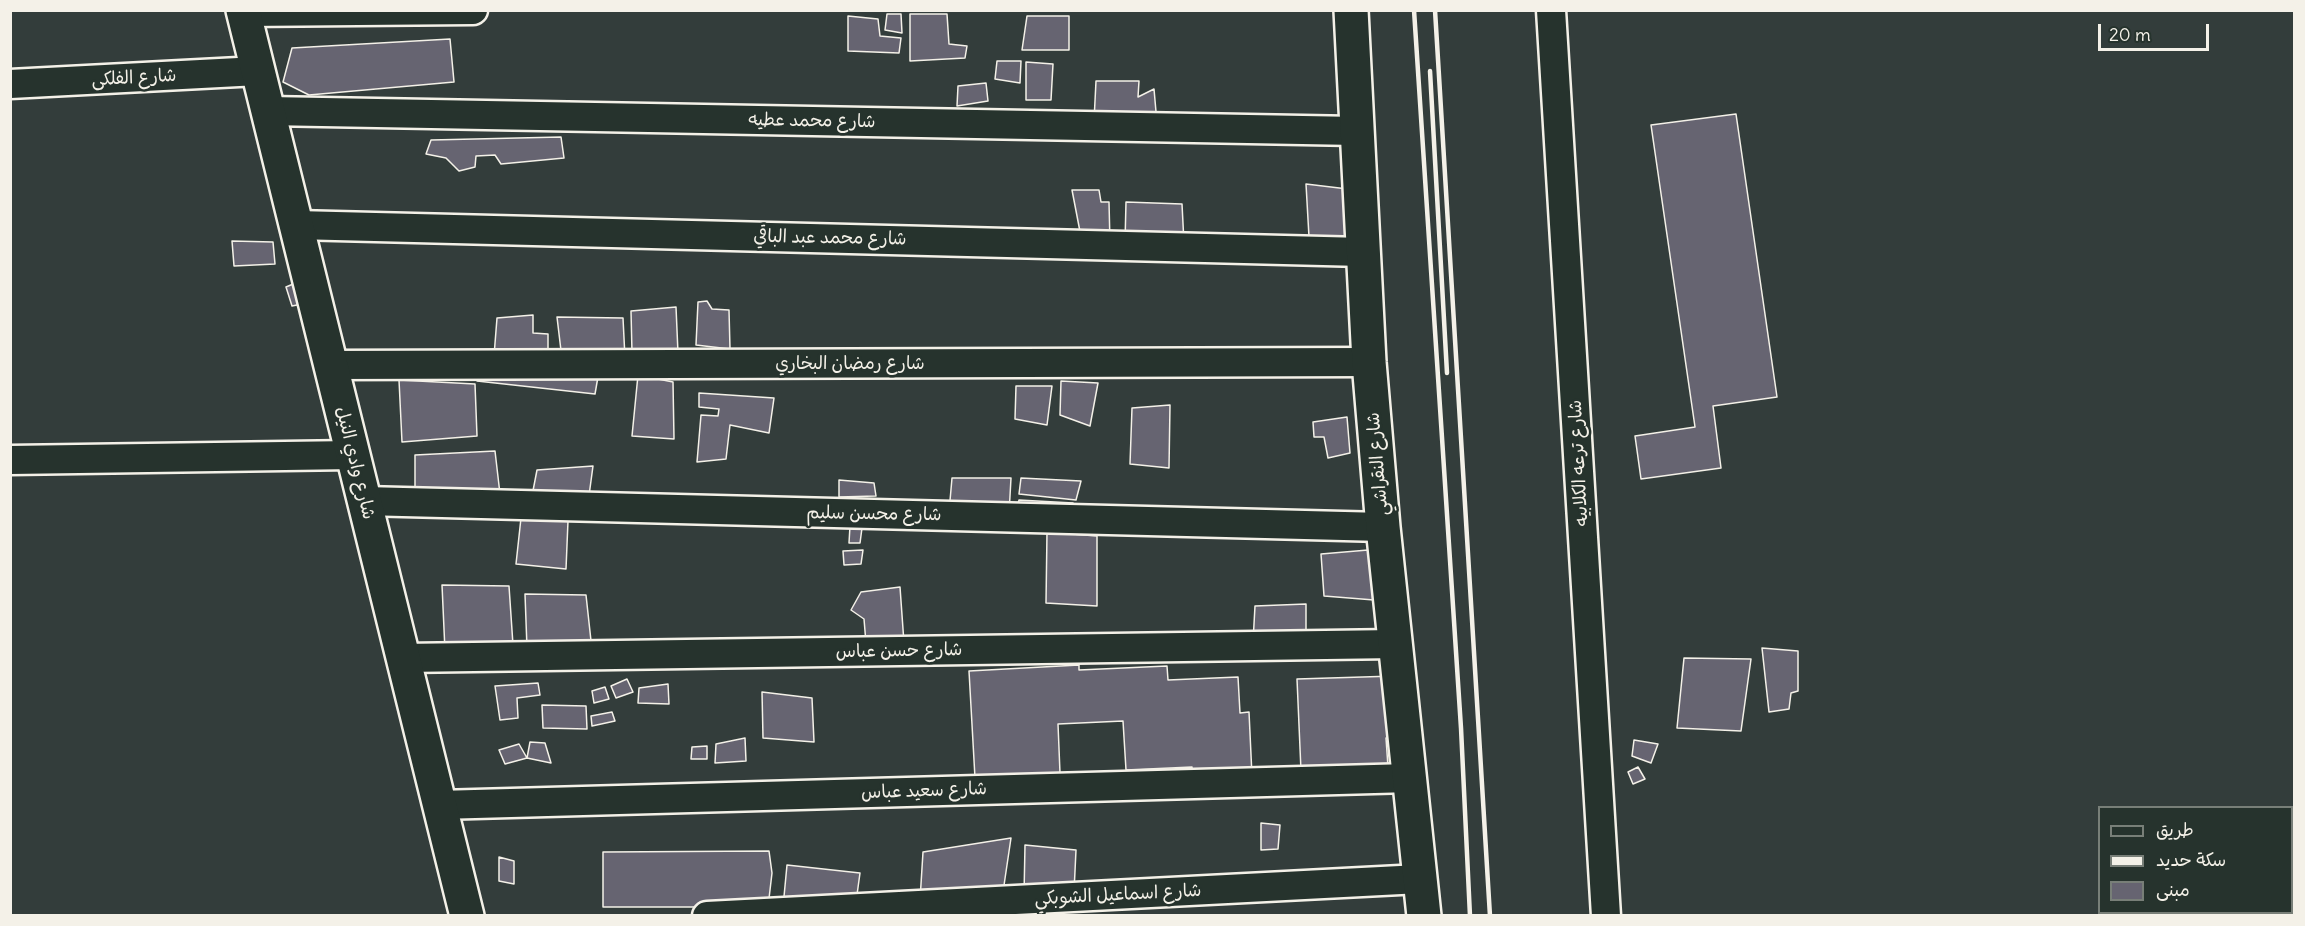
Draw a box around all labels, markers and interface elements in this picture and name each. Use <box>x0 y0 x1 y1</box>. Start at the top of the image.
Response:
scale bar <box>2101 12 2212 50</box>
text: 20 m <box>2109 23 2151 46</box>
street label: شارع الفلكى <box>91 65 177 91</box>
street label: شارع محمد عطيه <box>748 109 876 133</box>
street label: شارع محمد عبد الباقي <box>753 226 907 250</box>
street label: شارع رمضان البخاري <box>775 353 925 375</box>
street label: شارع ترعه الكلابيه <box>1565 399 1593 527</box>
street label: شارع وادي النيل <box>331 404 379 522</box>
street label: شارع النقراشي <box>1363 411 1393 517</box>
street label: شارع محسن سليم <box>806 502 942 526</box>
street label: شارع حسن عباس <box>835 639 963 663</box>
street label: شارع سعيد عباس <box>861 778 987 804</box>
legend <box>2098 806 2293 914</box>
text: طريق <box>2156 818 2194 841</box>
text: سكة حديد <box>2156 848 2226 871</box>
text: مبنى <box>2156 878 2190 901</box>
street label: شارع اسماعيل الشوبكي <box>1034 880 1202 910</box>

